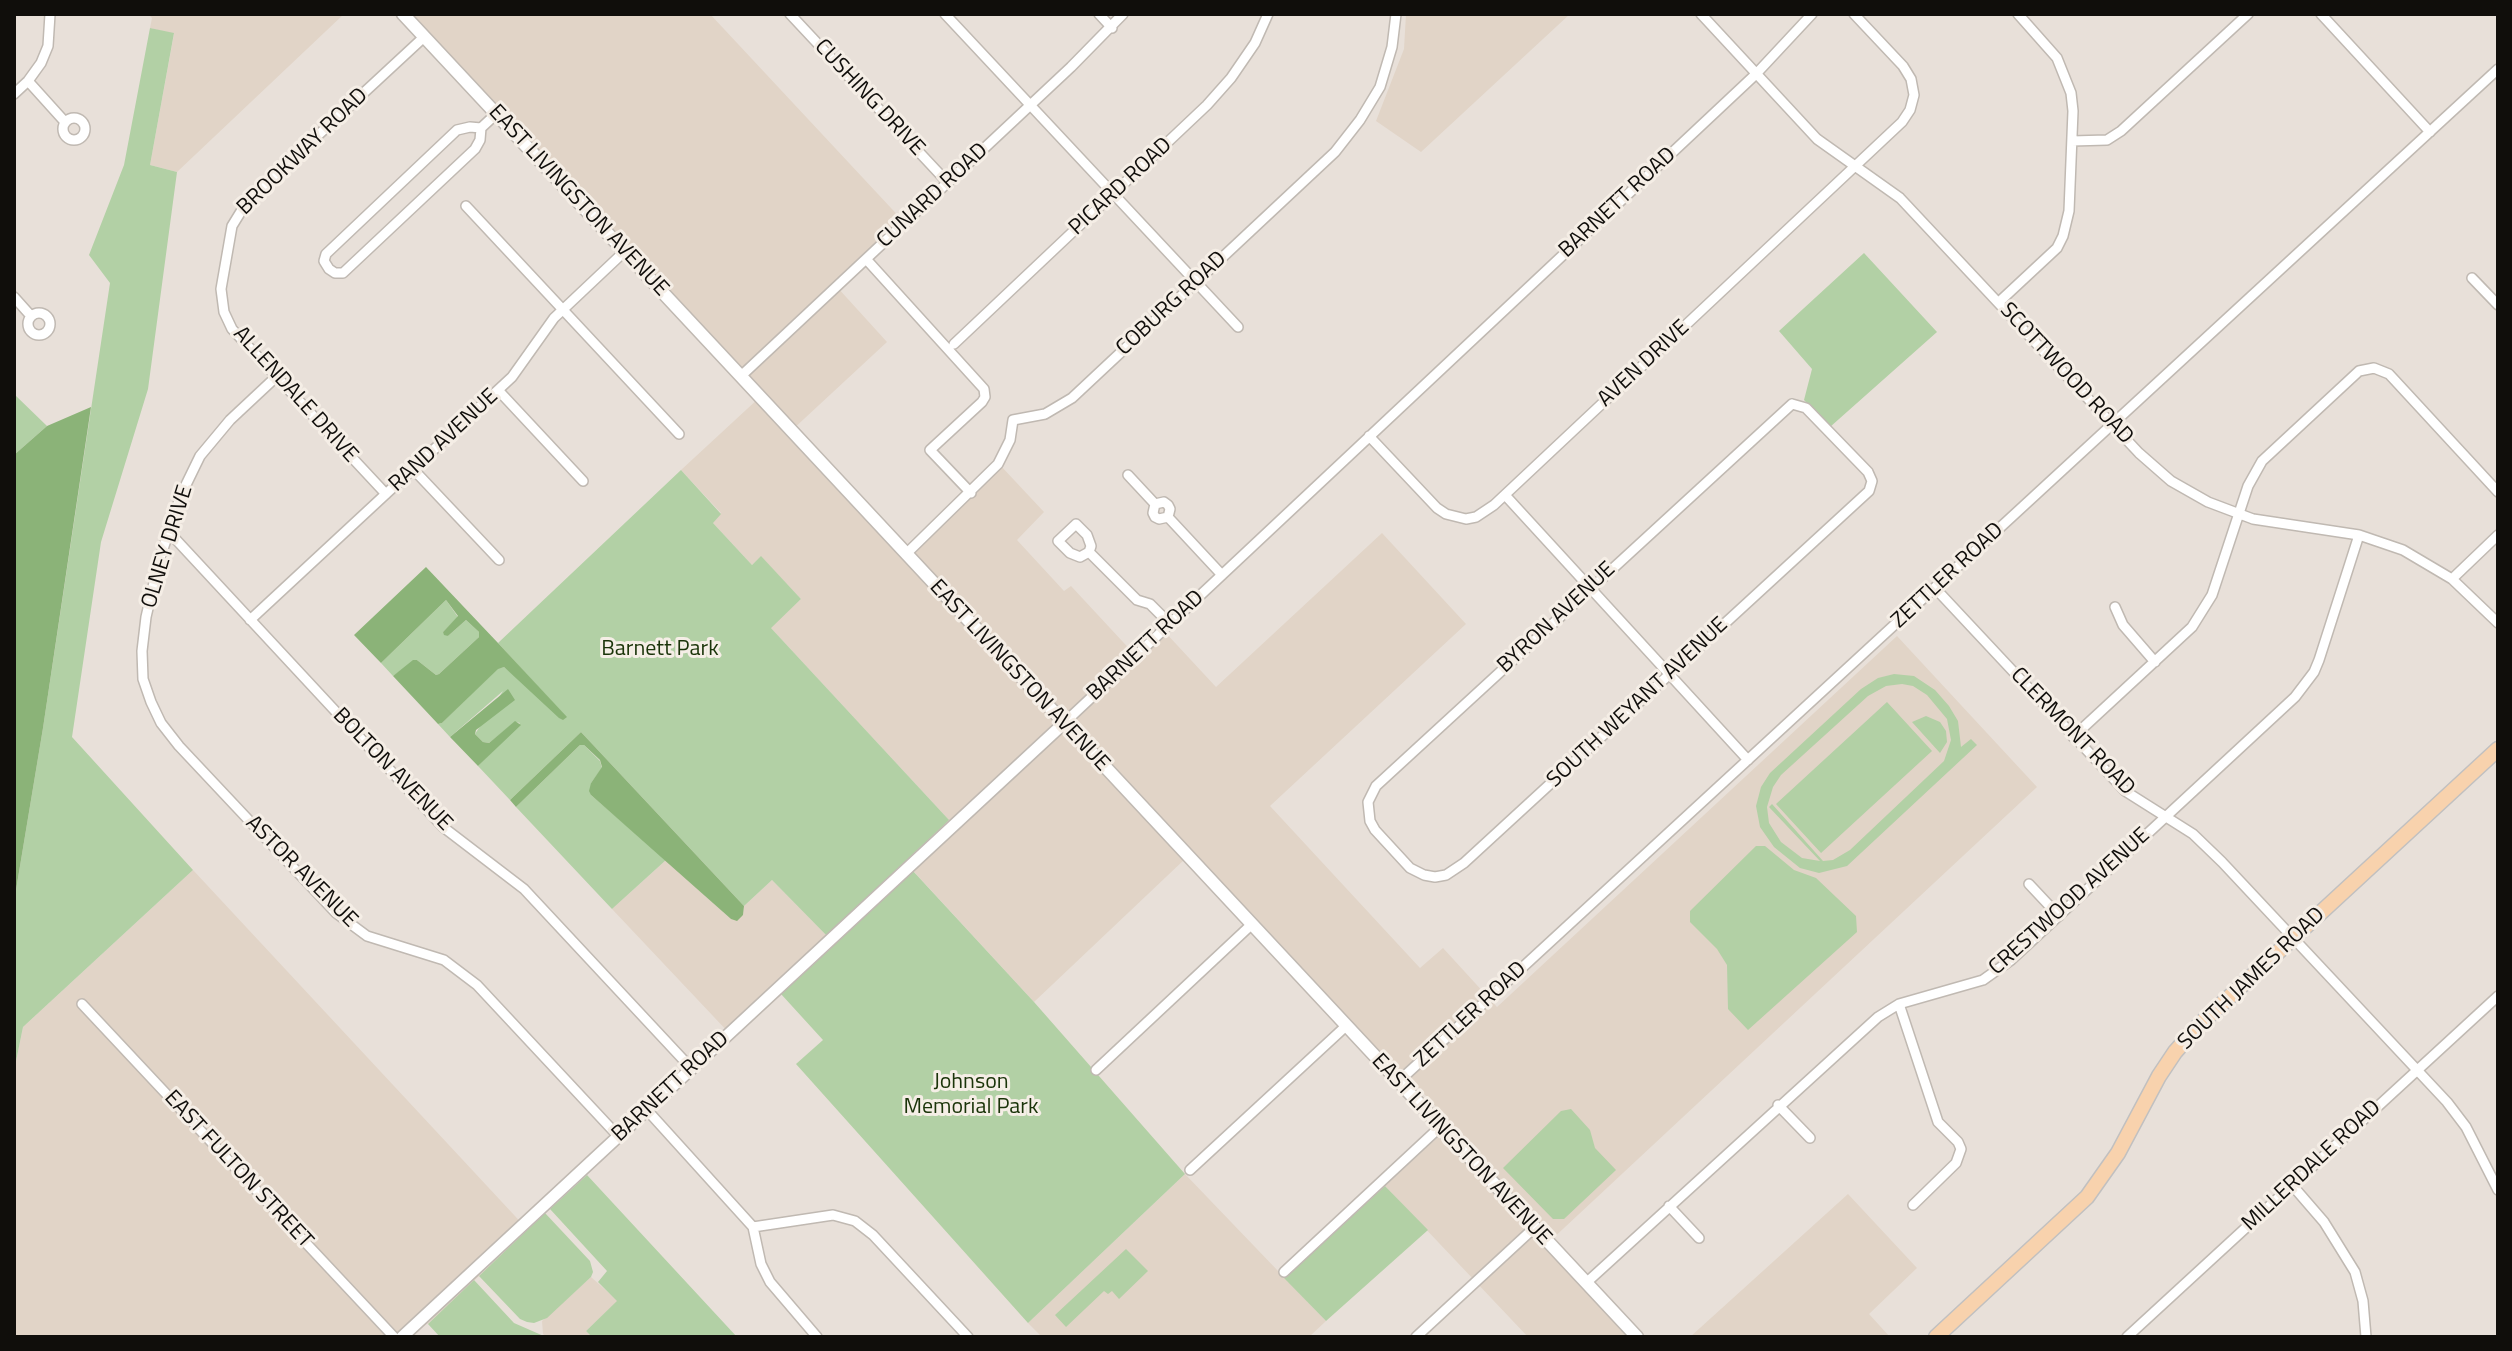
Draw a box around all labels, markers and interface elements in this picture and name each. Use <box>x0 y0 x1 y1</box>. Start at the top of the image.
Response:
street label: CUSHING DRIVE <box>808 34 930 162</box>
street label: BROOKWAY ROAD <box>232 83 374 221</box>
street label: EAST LIVINGSTON AVENUE <box>482 100 674 302</box>
street label: PICARD ROAD <box>1064 133 1178 241</box>
street label: CUNARD ROAD <box>872 138 994 254</box>
street label: BARNETT ROAD <box>1554 142 1682 264</box>
street label: COBURG ROAD <box>1111 246 1233 362</box>
street label: SCOTTWOOD ROAD <box>1994 298 2138 450</box>
street label: AVEN DRIVE <box>1593 315 1695 413</box>
street label: ALLENDALE DRIVE <box>227 322 363 468</box>
street label: RAND AVENUE <box>384 384 504 498</box>
street label: OLNEY DRIVE <box>137 482 199 612</box>
street label: ZETTLER ROAD <box>1887 517 2009 635</box>
street label: BYRON AVENUE <box>1493 557 1621 679</box>
street label: EAST LIVINGSTON AVENUE <box>923 575 1115 777</box>
street label: BARNETT ROAD <box>1082 585 1210 707</box>
street label: SOUTH WEYANT AVENUE <box>1542 612 1734 794</box>
park label: Barnett Park <box>601 637 719 663</box>
street label: CLERMONT ROAD <box>2004 663 2140 801</box>
street label: BOLTON AVENUE <box>327 703 457 837</box>
street label: ASTOR AVENUE <box>239 810 363 934</box>
street label: CRESTWOOD AVENUE <box>1984 823 2156 981</box>
street label: SOUTH JAMES ROAD <box>2173 902 2331 1056</box>
street label: ZETTLER ROAD <box>1410 956 1532 1074</box>
street label: BARNETT ROAD <box>607 1026 735 1148</box>
street label: EAST LIVINGSTON AVENUE <box>1365 1049 1557 1251</box>
park label: Johnson Memorial Park <box>904 1070 1038 1122</box>
street label: EAST FULTON STREET <box>158 1086 318 1254</box>
street label: MILLERDALE ROAD <box>2237 1095 2387 1237</box>

